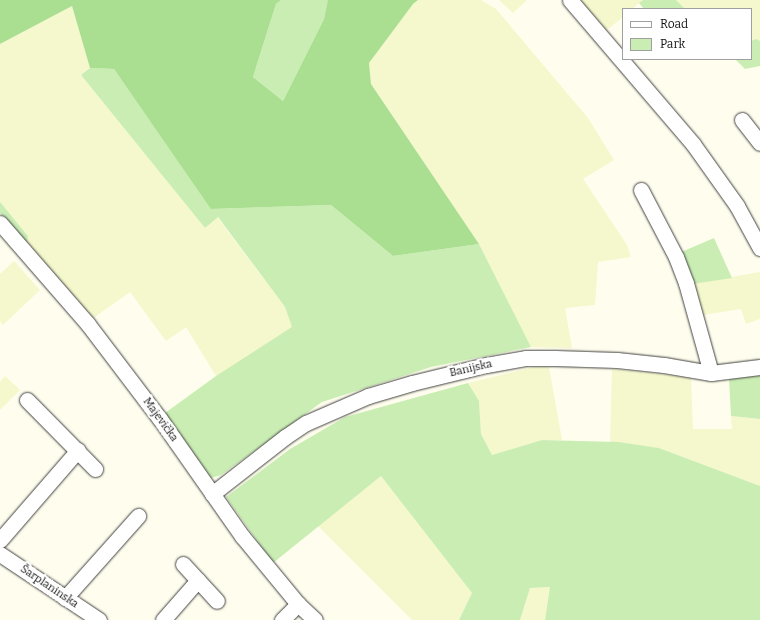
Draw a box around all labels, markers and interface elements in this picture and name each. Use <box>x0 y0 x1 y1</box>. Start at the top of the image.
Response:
legend <box>622 8 752 60</box>
text: Road <box>660 17 688 31</box>
text: Park <box>660 37 685 51</box>
street label: Banijska <box>448 358 494 380</box>
street label: Majevička <box>140 396 180 444</box>
street label: Šarplaninska <box>18 563 80 611</box>

